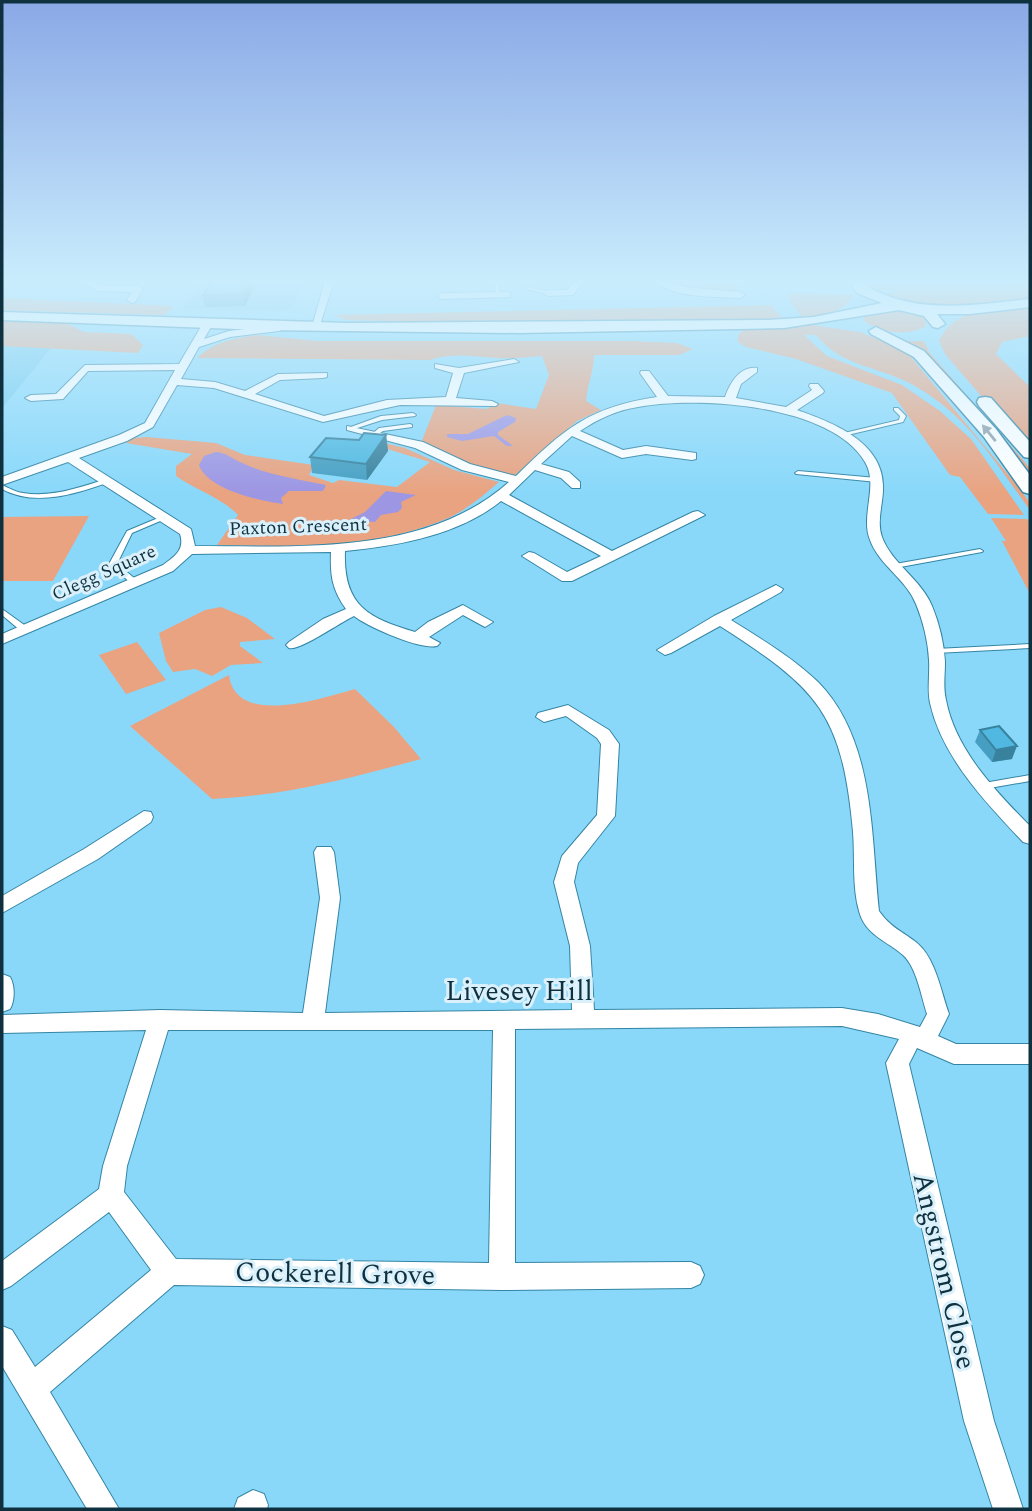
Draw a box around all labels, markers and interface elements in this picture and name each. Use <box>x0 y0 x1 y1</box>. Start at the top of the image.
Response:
one-way arrow <box>982 425 997 443</box>
street label: Paxton Crescent <box>229 510 368 544</box>
street label: Clegg Square <box>47 537 161 609</box>
street label: Livesey Hill <box>445 970 593 1013</box>
street label: Angstrom Close <box>900 1168 988 1374</box>
street label: Cockerell Grove <box>234 1251 436 1297</box>

